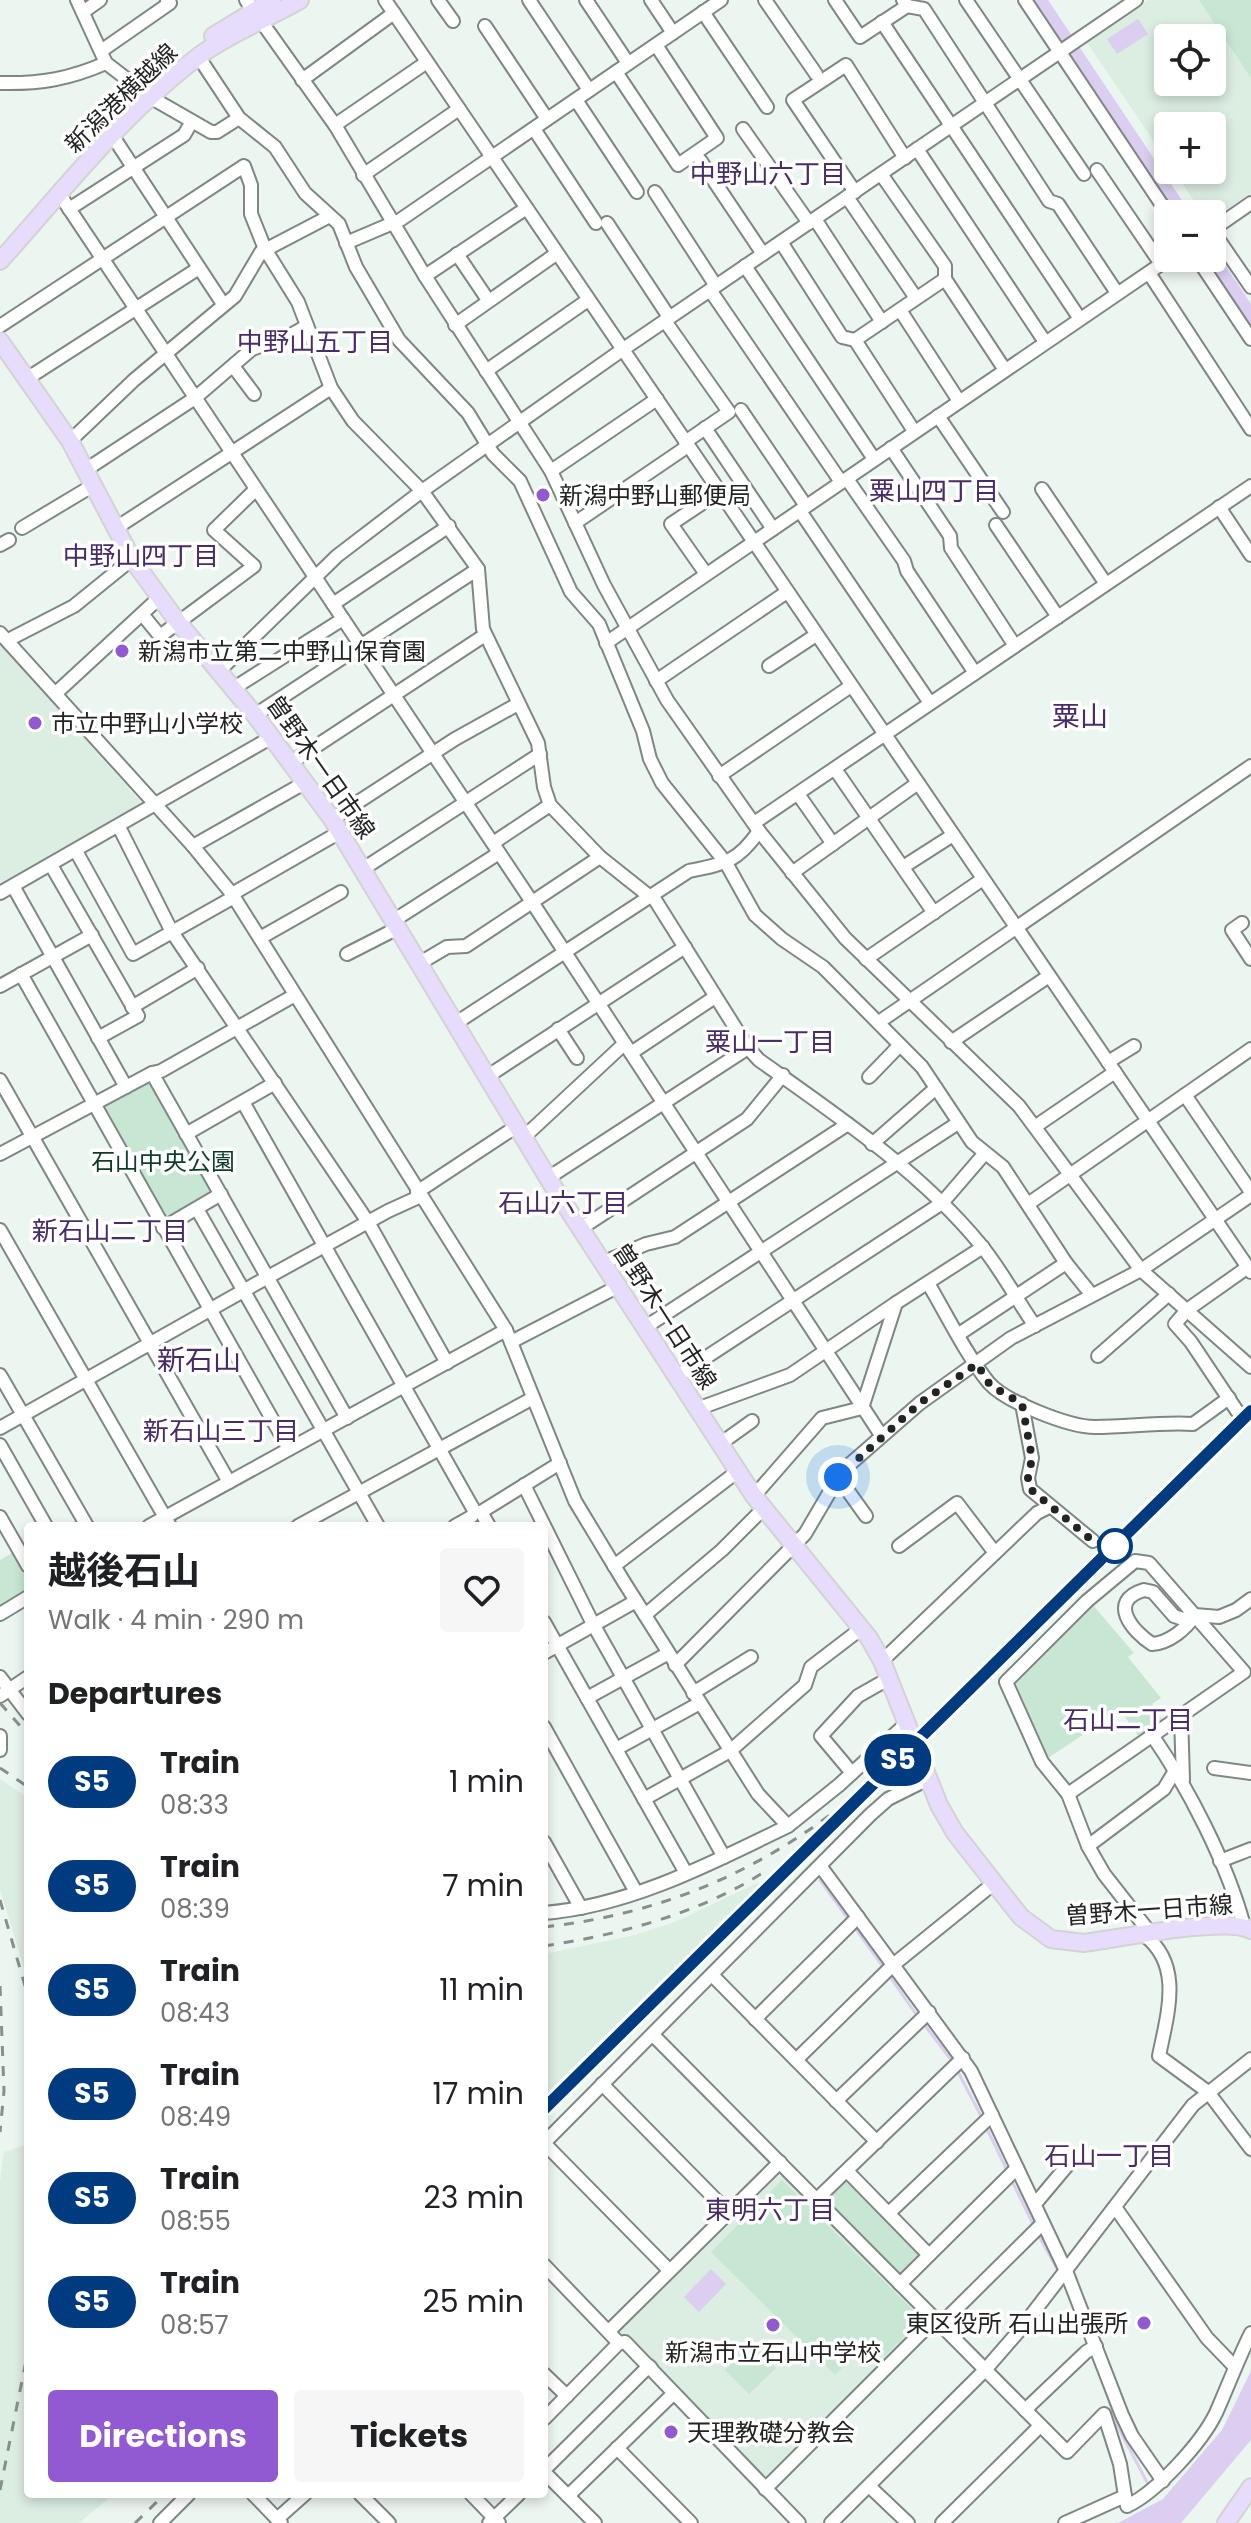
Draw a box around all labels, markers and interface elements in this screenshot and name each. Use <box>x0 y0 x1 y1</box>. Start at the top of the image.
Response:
map controls <box>1154 24 1226 272</box>
button: locate <box>1154 24 1226 96</box>
street label: 新潟港横越線 <box>58 36 184 160</box>
button: + <box>1154 112 1226 184</box>
district label: 中野山六丁目 <box>690 156 846 192</box>
button: − <box>1154 200 1226 272</box>
district label: 中野山五丁目 <box>237 324 393 360</box>
district label: 粟山四丁目 <box>869 473 999 509</box>
place label: 新潟中野山郵便局 <box>559 479 751 512</box>
marker: 新潟中野山郵便局 <box>534 486 552 504</box>
district label: 中野山四丁目 <box>63 538 219 574</box>
place label: 新潟市立第二中野山保育園 <box>138 635 426 668</box>
marker: 新潟市立第二中野山保育園 <box>113 642 131 660</box>
street label: 曽野木一日市線 <box>259 689 383 845</box>
district label: 粟山 <box>1052 697 1108 736</box>
place label: 市立中野山小学校 <box>51 707 243 740</box>
marker: 市立中野山小学校 <box>26 714 44 732</box>
district label: 粟山一丁目 <box>705 1024 835 1060</box>
park label: 石山中央公園 <box>91 1145 235 1178</box>
district label: 石山六丁目 <box>498 1185 628 1221</box>
district label: 新石山二丁目 <box>32 1213 188 1249</box>
street label: 曽野木一日市線 <box>605 1237 725 1395</box>
district label: 新石山 <box>157 1341 241 1380</box>
district label: 新石山三丁目 <box>143 1413 299 1449</box>
your location <box>818 1457 858 1497</box>
unlabelled marker <box>1098 1529 1132 1563</box>
text: 越後石山 <box>48 1544 200 1597</box>
button: heart <box>440 1548 524 1632</box>
text: Walk · 4 min · 290 m <box>48 1602 304 1638</box>
text: Departures <box>48 1672 222 1715</box>
district label: 石山二丁目 <box>1063 1702 1193 1738</box>
line badge: S5 <box>862 1734 934 1786</box>
text: S5 <box>880 1740 916 1779</box>
text: Train <box>160 1741 240 1784</box>
text: 1 min <box>449 1760 524 1803</box>
text: S5 <box>74 1762 110 1801</box>
text: 08:33 <box>160 1787 229 1823</box>
text: Train <box>160 1845 240 1888</box>
text: 7 min <box>442 1864 524 1907</box>
text: S5 <box>74 1866 110 1905</box>
street label: 曽野木一日市線 <box>1064 1888 1234 1932</box>
text: 08:39 <box>160 1891 230 1927</box>
text: Train <box>160 1949 240 1992</box>
text: 11 min <box>439 1968 524 2011</box>
text: S5 <box>74 1970 110 2009</box>
text: 08:43 <box>160 1995 230 2031</box>
text: Train <box>160 2053 240 2096</box>
text: 17 min <box>433 2072 524 2115</box>
text: S5 <box>74 2074 110 2113</box>
text: 08:49 <box>160 2099 231 2135</box>
district label: 石山一丁目 <box>1044 2138 1174 2174</box>
text: Train <box>160 2157 240 2200</box>
text: 23 min <box>424 2176 524 2219</box>
text: S5 <box>74 2178 110 2217</box>
district label: 東明六丁目 <box>705 2192 835 2228</box>
text: 08:55 <box>160 2203 231 2239</box>
text: Train <box>160 2261 240 2304</box>
text: 25 min <box>422 2280 524 2323</box>
text: S5 <box>74 2282 110 2321</box>
text: 08:57 <box>160 2307 229 2343</box>
place label: 東区役所 石山出張所 <box>906 2307 1128 2340</box>
marker: 東区役所 石山出張所 <box>1135 2314 1153 2332</box>
marker: 新潟市立石山中学校 <box>764 2316 782 2334</box>
place label: 新潟市立石山中学校 <box>665 2336 881 2369</box>
button: Directions <box>48 2390 278 2482</box>
button: Tickets <box>294 2390 524 2482</box>
place label: 天理教礎分教会 <box>687 2416 855 2449</box>
marker: 天理教礎分教会 <box>662 2423 680 2441</box>

